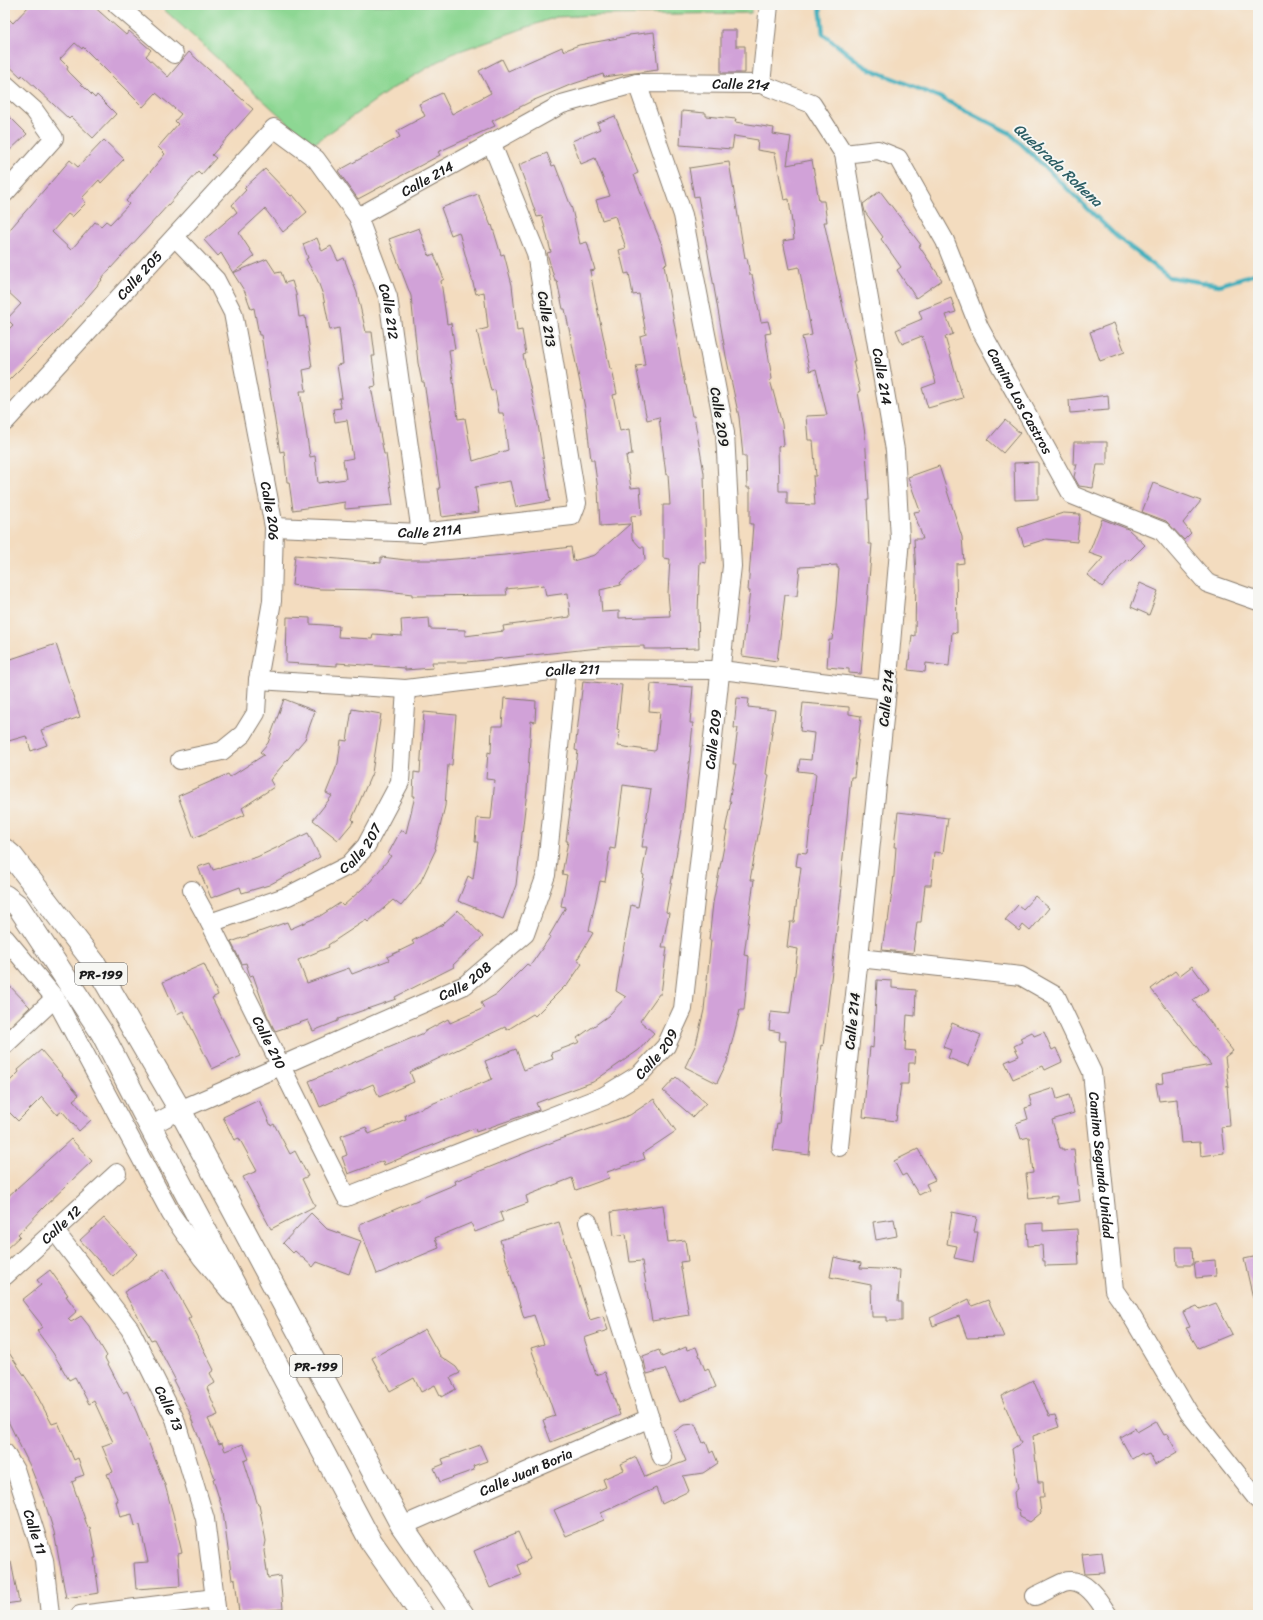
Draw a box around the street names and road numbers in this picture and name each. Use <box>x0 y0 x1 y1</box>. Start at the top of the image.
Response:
street label: Calle 214 <box>712 72 774 99</box>
street label: Calle 214 <box>396 154 459 204</box>
street label: Calle 205 <box>110 245 170 306</box>
street label: Calle 212 <box>371 280 406 341</box>
street label: Calle 213 <box>530 289 563 349</box>
street label: Camino Los Castros <box>980 343 1059 460</box>
street label: Calle 214 <box>865 346 899 407</box>
street label: Calle 209 <box>702 385 737 449</box>
street label: Calle 206 <box>253 479 286 541</box>
street label: Calle 211A <box>397 517 463 546</box>
street label: Calle 211 <box>544 657 600 685</box>
street label: Calle 214 <box>871 668 902 728</box>
street label: Calle 209 <box>698 708 729 771</box>
street label: Calle 207 <box>335 818 389 881</box>
street label: Calle 208 <box>434 955 498 1008</box>
road number: PR-199 <box>75 963 127 985</box>
street label: Calle 214 <box>837 991 868 1051</box>
street label: Calle 210 <box>245 1011 293 1074</box>
street label: Calle 209 <box>629 1024 686 1086</box>
street label: Camino Segunda Unidad <box>1081 1091 1121 1241</box>
street label: Calle 12 <box>35 1199 88 1251</box>
road number: PR-199 <box>290 1355 342 1377</box>
street label: Calle 13 <box>147 1381 190 1434</box>
street label: Calle Juan Boria <box>475 1441 577 1504</box>
street label: Calle 11 <box>16 1506 54 1558</box>

